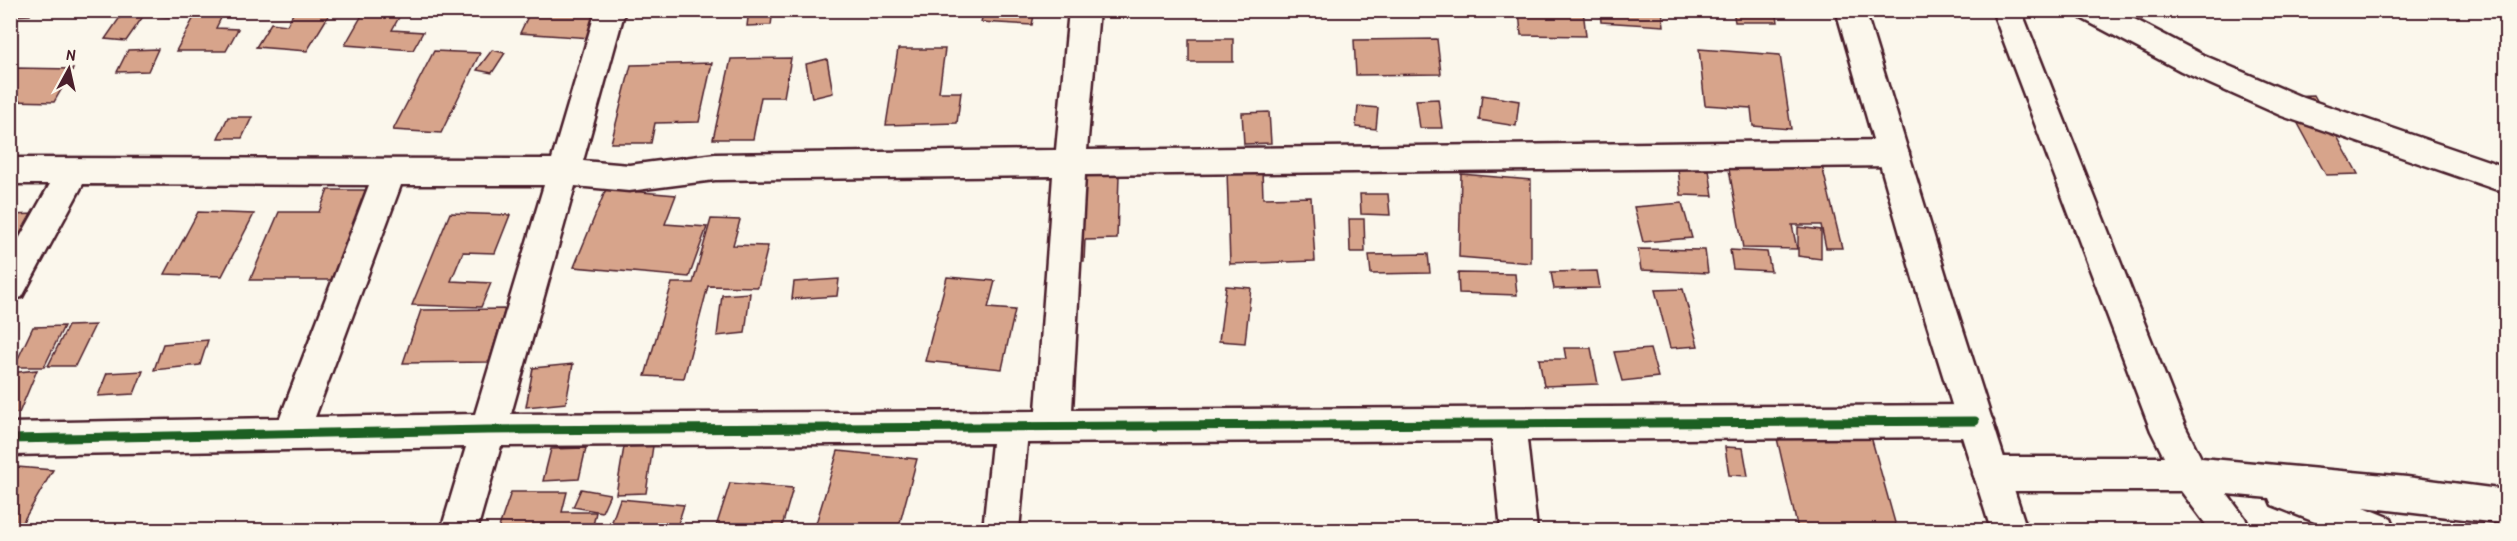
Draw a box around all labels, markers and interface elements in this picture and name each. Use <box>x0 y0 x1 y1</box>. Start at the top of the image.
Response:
north arrow <box>39 39 99 99</box>
text: N <box>65 43 77 66</box>

